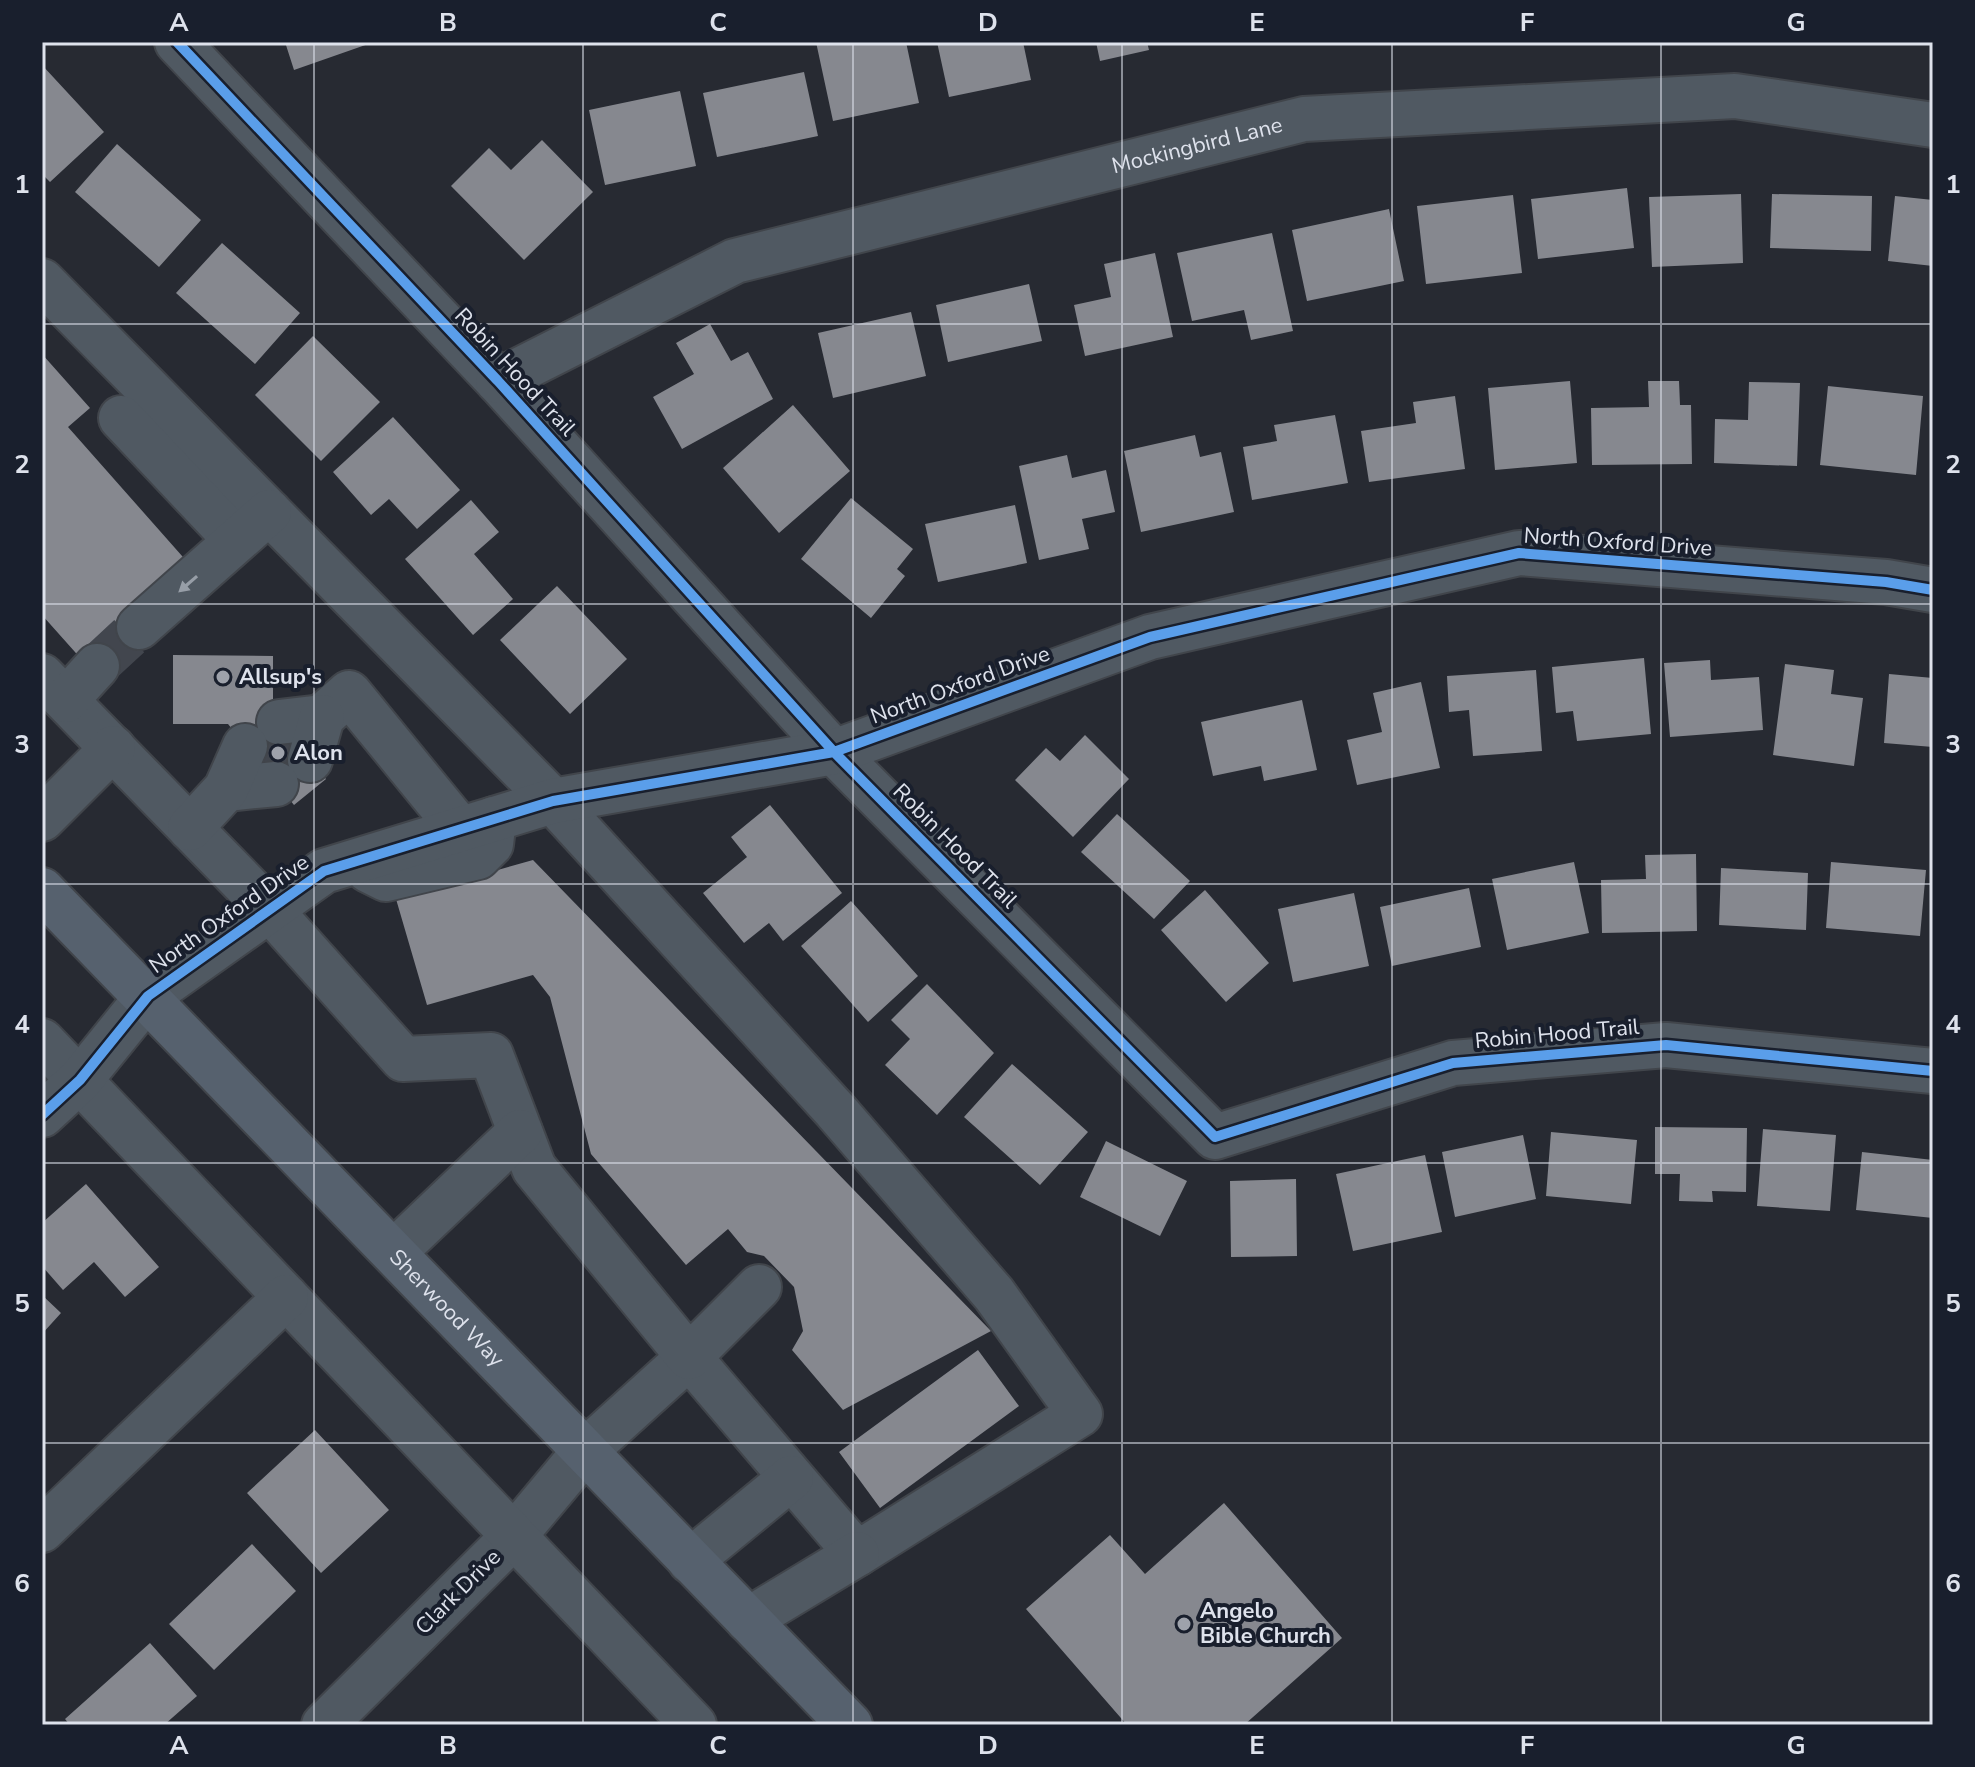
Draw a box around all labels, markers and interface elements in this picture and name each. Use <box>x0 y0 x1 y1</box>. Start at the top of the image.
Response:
text: A <box>169 5 189 40</box>
text: B <box>439 5 457 40</box>
text: C <box>709 5 727 40</box>
text: D <box>978 5 998 40</box>
text: E <box>1249 5 1265 40</box>
text: F <box>1520 5 1534 40</box>
text: G <box>1786 5 1806 40</box>
street label: Mockingbird Lane <box>1109 110 1286 181</box>
text: 1 <box>14 167 30 202</box>
text: 1 <box>1945 167 1961 202</box>
street label: Robin Hood Trail <box>448 301 583 443</box>
text: 2 <box>14 447 30 482</box>
text: 2 <box>1945 447 1961 482</box>
street label: North Oxford Drive <box>1523 520 1713 564</box>
one-way arrow <box>178 574 197 592</box>
street label: North Oxford Drive <box>866 639 1054 731</box>
place label: Allsup's <box>239 662 322 692</box>
marker: Allsup's <box>214 668 232 686</box>
text: 3 <box>14 727 30 762</box>
text: 3 <box>1945 727 1961 762</box>
place label: Alon <box>294 738 343 768</box>
marker: Alon <box>269 744 287 762</box>
street label: Robin Hood Trail <box>886 777 1024 915</box>
street label: North Oxford Drive <box>143 848 315 980</box>
text: 4 <box>14 1007 30 1042</box>
text: 4 <box>1945 1007 1961 1042</box>
street label: Robin Hood Trail <box>1473 1012 1641 1056</box>
street label: Sherwood Way <box>383 1243 511 1374</box>
text: 5 <box>14 1286 30 1321</box>
text: 5 <box>1945 1286 1961 1321</box>
street label: Clark Drive <box>409 1543 507 1641</box>
text: 6 <box>14 1566 30 1601</box>
text: 6 <box>1945 1566 1961 1601</box>
place label: Angelo Bible Church <box>1200 1596 1331 1651</box>
marker: Angelo Bible Church <box>1175 1615 1193 1633</box>
text: A <box>169 1728 189 1763</box>
text: B <box>439 1728 457 1763</box>
text: C <box>709 1728 727 1763</box>
text: D <box>978 1728 998 1763</box>
text: E <box>1249 1728 1265 1763</box>
text: F <box>1520 1728 1534 1763</box>
text: G <box>1786 1728 1806 1763</box>

